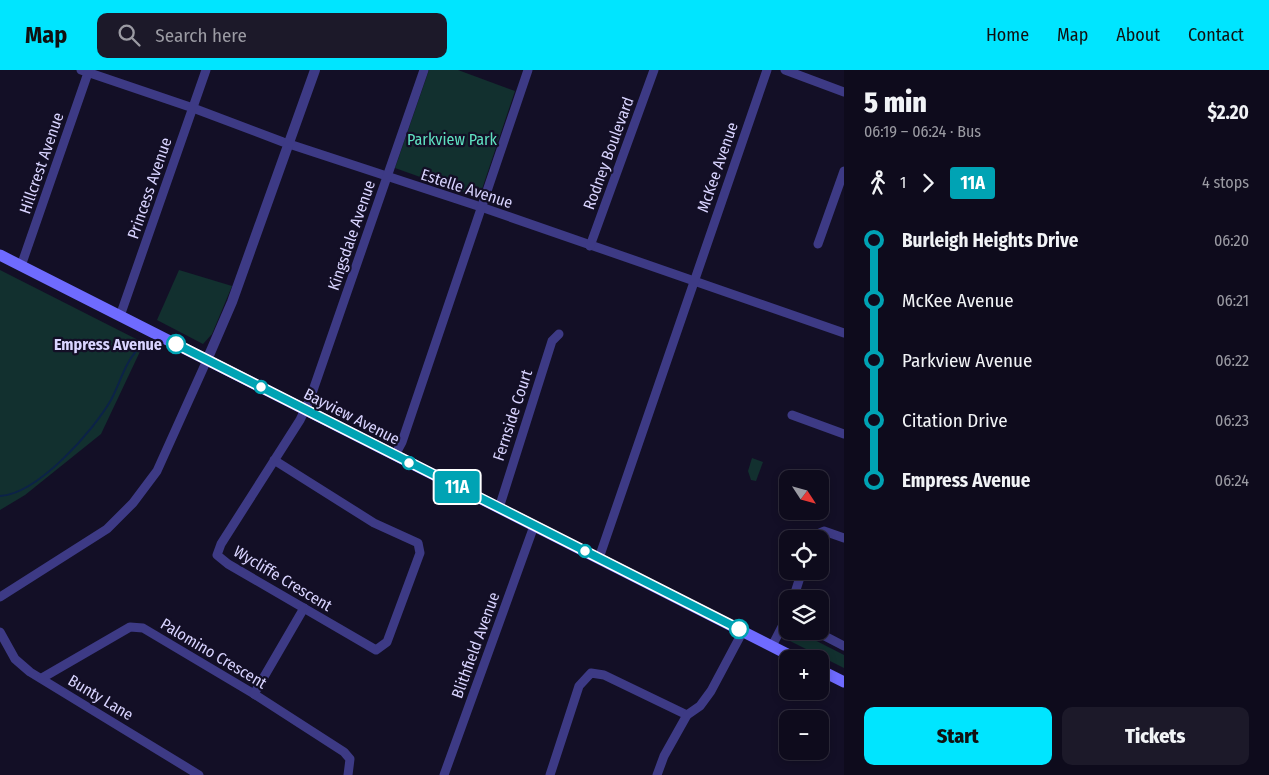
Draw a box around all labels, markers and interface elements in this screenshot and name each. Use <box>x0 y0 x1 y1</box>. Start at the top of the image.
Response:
search box <box>97 13 447 58</box>
text: Map <box>25 21 67 49</box>
icon: search <box>115 21 143 49</box>
text: Search here <box>155 24 247 47</box>
text: Home <box>986 24 1029 46</box>
text: Map <box>1057 24 1088 46</box>
text: About <box>1116 24 1160 46</box>
text: Contact <box>1188 24 1244 46</box>
text: 5 min <box>864 86 927 119</box>
street label: Rodney Boulevard <box>579 94 638 212</box>
text: $2.20 <box>1207 101 1249 124</box>
street label: Hillcrest Avenue <box>15 110 68 216</box>
street label: McKee Avenue <box>693 119 742 215</box>
text: 06:19 – 06:24 · Bus <box>864 122 981 141</box>
park label: Parkview Park <box>407 130 498 149</box>
street label: Princess Avenue <box>123 135 176 241</box>
street label: Estelle Avenue <box>419 165 515 212</box>
icon: walk <box>864 169 892 197</box>
icon: forward <box>914 169 942 197</box>
text: 11A <box>960 172 985 194</box>
text: 1 <box>900 173 906 192</box>
text: 4 stops <box>1202 173 1249 192</box>
street label: Kingsdale Avenue <box>324 177 379 293</box>
text: Burleigh Heights Drive <box>902 229 1078 252</box>
text: 06:20 <box>1214 231 1249 250</box>
text: McKee Avenue <box>902 289 1014 312</box>
text: 06:21 <box>1216 291 1249 310</box>
marker: Empress Avenue <box>166 334 186 354</box>
place label: Empress Avenue <box>54 335 162 354</box>
text: Parkview Avenue <box>902 349 1032 372</box>
text: 06:22 <box>1215 351 1249 370</box>
street label: Fernside Court <box>489 366 536 463</box>
unlabelled marker <box>254 380 268 394</box>
street label: Bayview Avenue <box>301 384 403 449</box>
text: Citation Drive <box>902 409 1008 432</box>
text: 06:23 <box>1215 411 1249 430</box>
unlabelled marker <box>402 456 416 470</box>
text: Empress Avenue <box>902 469 1030 492</box>
north arrow <box>779 470 829 520</box>
map controls <box>779 470 829 760</box>
line badge: 11A <box>428 471 486 503</box>
text: 06:24 <box>1215 471 1249 490</box>
text: 11A <box>445 476 469 498</box>
button: locate <box>779 530 829 580</box>
street label: Wycliffe Crescent <box>230 542 336 616</box>
unlabelled marker <box>578 544 592 558</box>
street label: Blithfield Avenue <box>447 589 503 701</box>
button: layers <box>779 590 829 640</box>
street label: Palomino Crescent <box>157 614 271 693</box>
unlabelled marker <box>729 619 749 639</box>
button: + <box>779 650 829 700</box>
street label: Bunty Lane <box>65 671 137 724</box>
button: Start <box>864 707 1052 765</box>
button: Tickets <box>1062 707 1249 765</box>
button: − <box>779 710 829 760</box>

